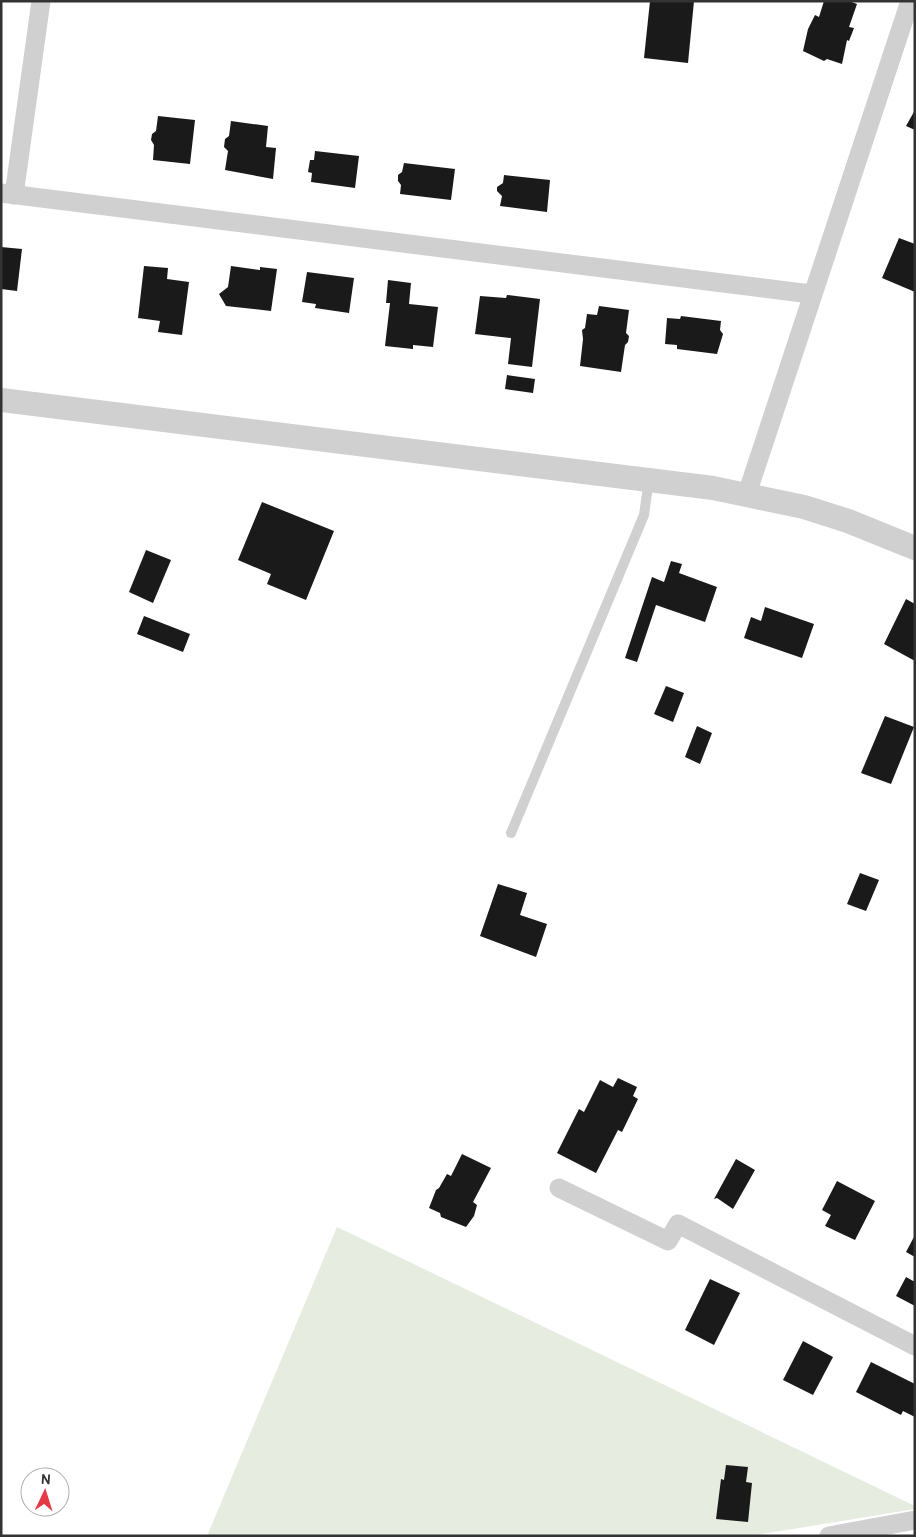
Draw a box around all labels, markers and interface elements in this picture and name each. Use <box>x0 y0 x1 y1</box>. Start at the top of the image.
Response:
north arrow <box>20 1467 70 1517</box>
text: N <box>40 1472 51 1489</box>

